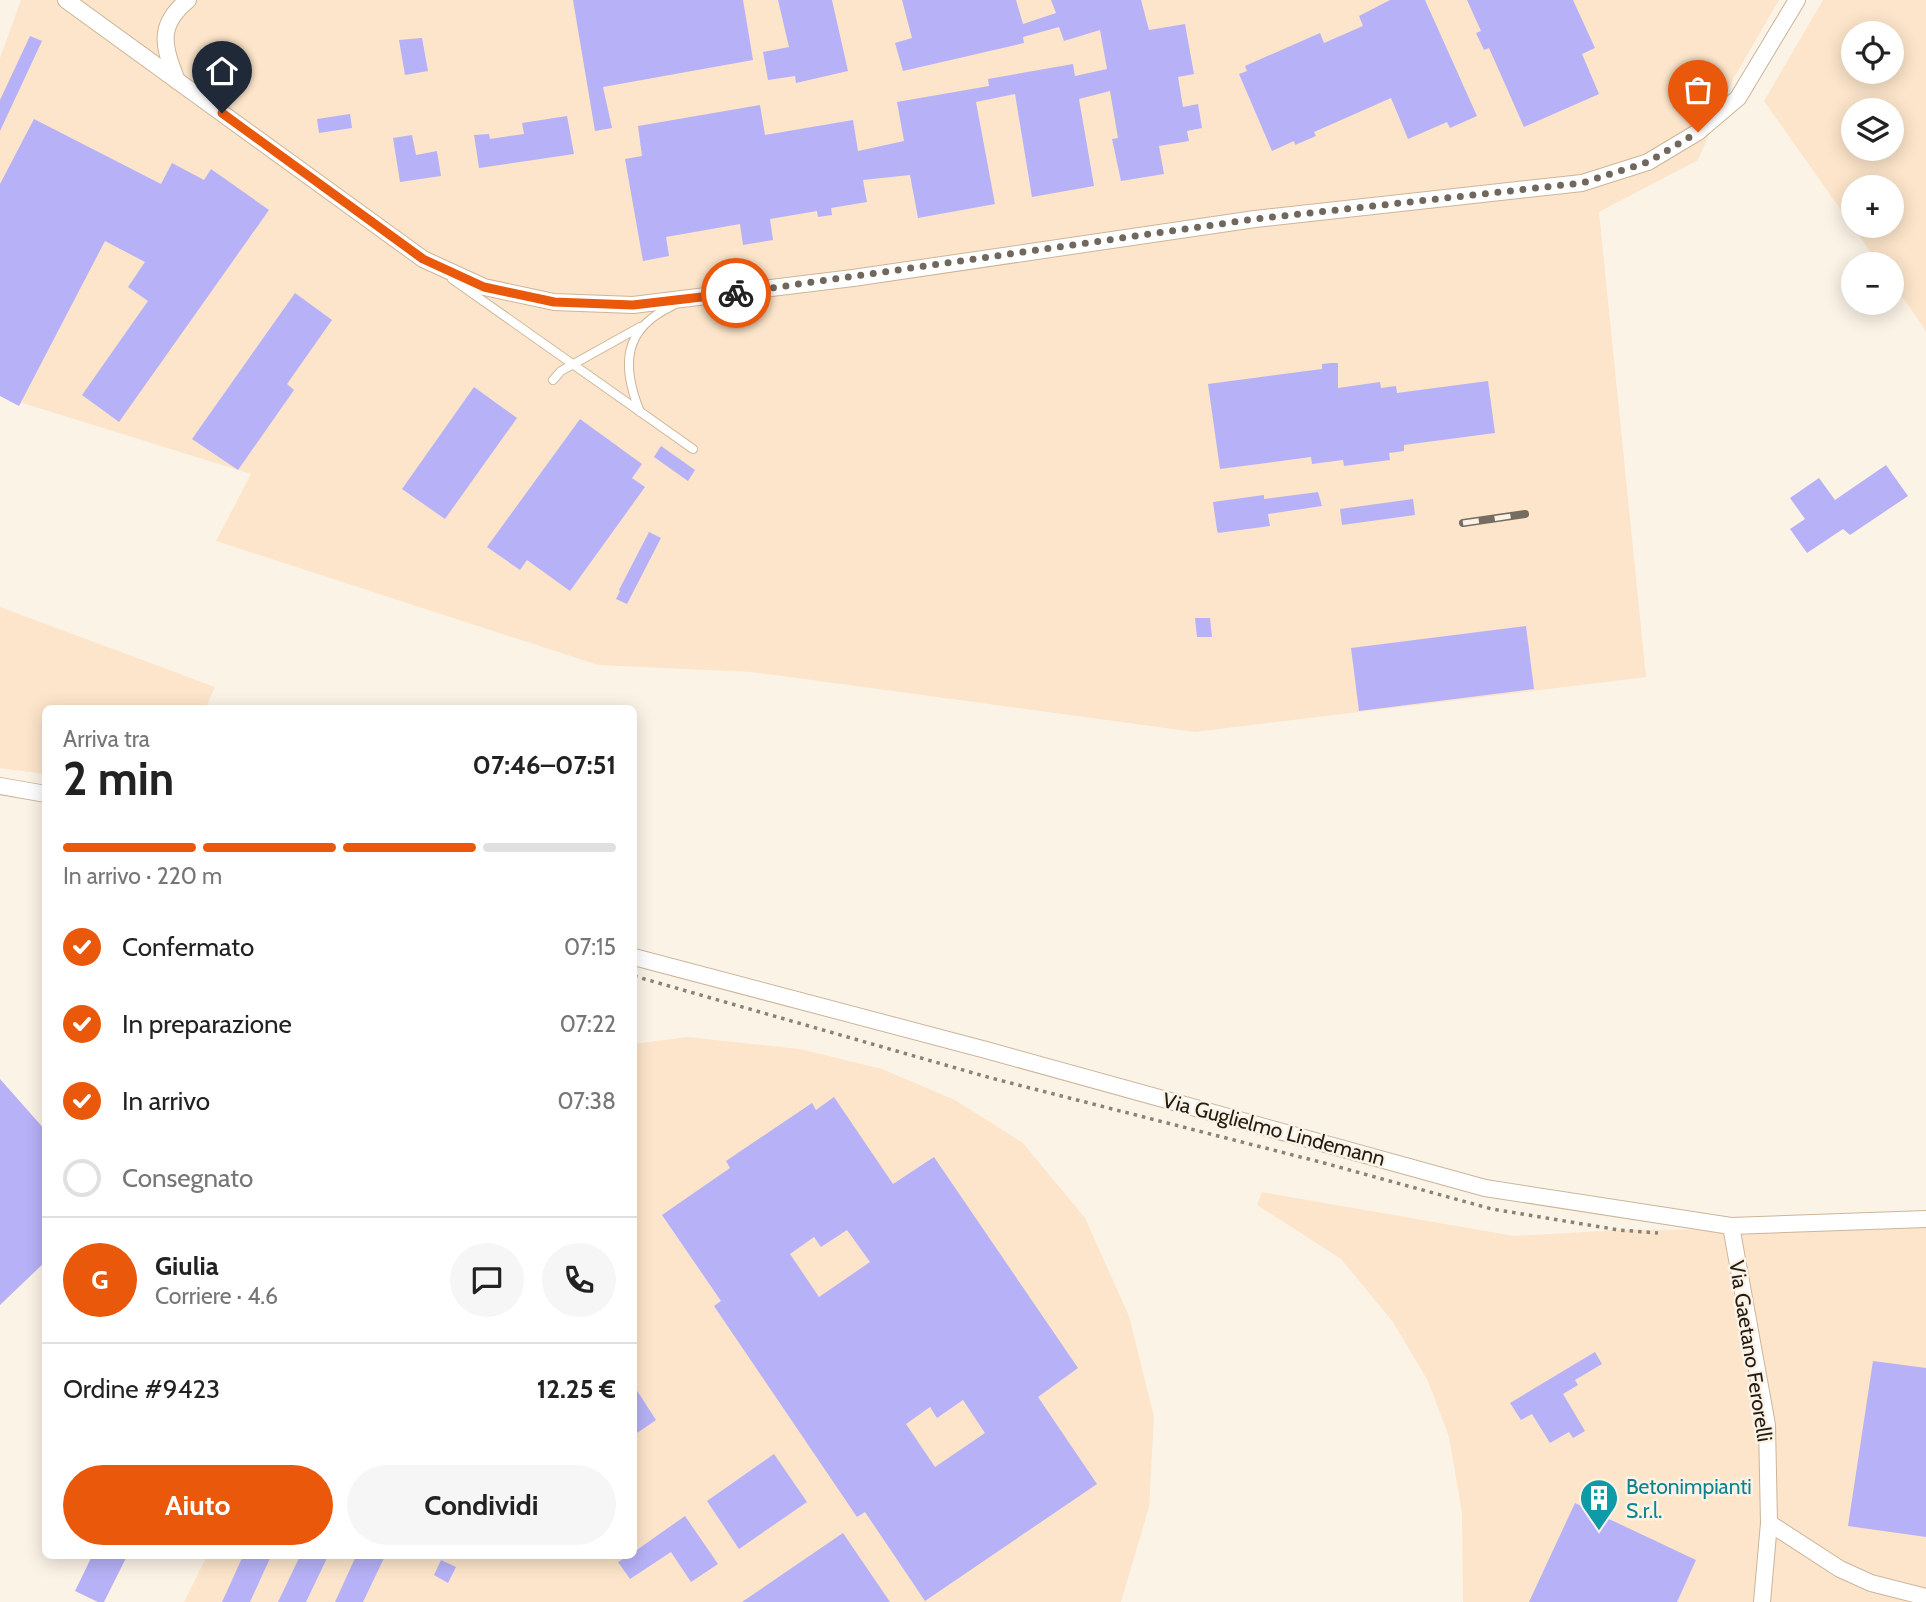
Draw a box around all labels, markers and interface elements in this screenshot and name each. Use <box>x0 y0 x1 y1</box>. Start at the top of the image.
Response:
map controls <box>1841 21 1904 315</box>
button: locate <box>1841 21 1904 84</box>
pin <box>192 41 252 113</box>
icon: home <box>203 52 241 90</box>
pin <box>1668 60 1728 132</box>
icon: bag <box>1679 71 1717 109</box>
button: layers <box>1841 98 1904 161</box>
button: + <box>1841 175 1904 238</box>
button: − <box>1841 252 1904 315</box>
courier <box>701 258 771 328</box>
icon: bike <box>717 274 755 312</box>
text: Arriva tra <box>63 725 150 753</box>
text: 07:46–07:51 <box>473 749 616 781</box>
text: 2 min <box>63 751 174 807</box>
text: In arrivo · 220 m <box>63 862 222 890</box>
icon: check <box>63 928 101 966</box>
text: Confermato <box>122 931 254 963</box>
text: 07:15 <box>564 933 616 961</box>
icon: check <box>63 1005 101 1043</box>
text: In preparazione <box>122 1008 292 1040</box>
text: 07:22 <box>560 1010 616 1038</box>
icon: check <box>63 1082 101 1120</box>
text: In arrivo <box>122 1085 210 1117</box>
text: 07:38 <box>557 1087 616 1115</box>
street label: Via Guglielmo Lindemann <box>1160 1087 1388 1171</box>
text: Consegnato <box>122 1162 253 1194</box>
button: chat <box>450 1243 524 1317</box>
button: phone <box>542 1243 616 1317</box>
text: Giulia <box>155 1250 219 1282</box>
street label: Via Gaetano Ferorelli <box>1724 1259 1778 1443</box>
text: G <box>91 1264 109 1296</box>
text: Corriere · 4.6 <box>155 1282 278 1310</box>
text: Ordine #9423 <box>63 1373 220 1405</box>
text: 12.25 € <box>537 1373 616 1405</box>
button: Aiuto <box>63 1465 333 1545</box>
button: Condividi <box>347 1465 616 1545</box>
place label: Betonimpianti S.r.l. <box>1626 1474 1752 1523</box>
building icon: Betonimpianti S.r.l. <box>1578 1477 1620 1532</box>

